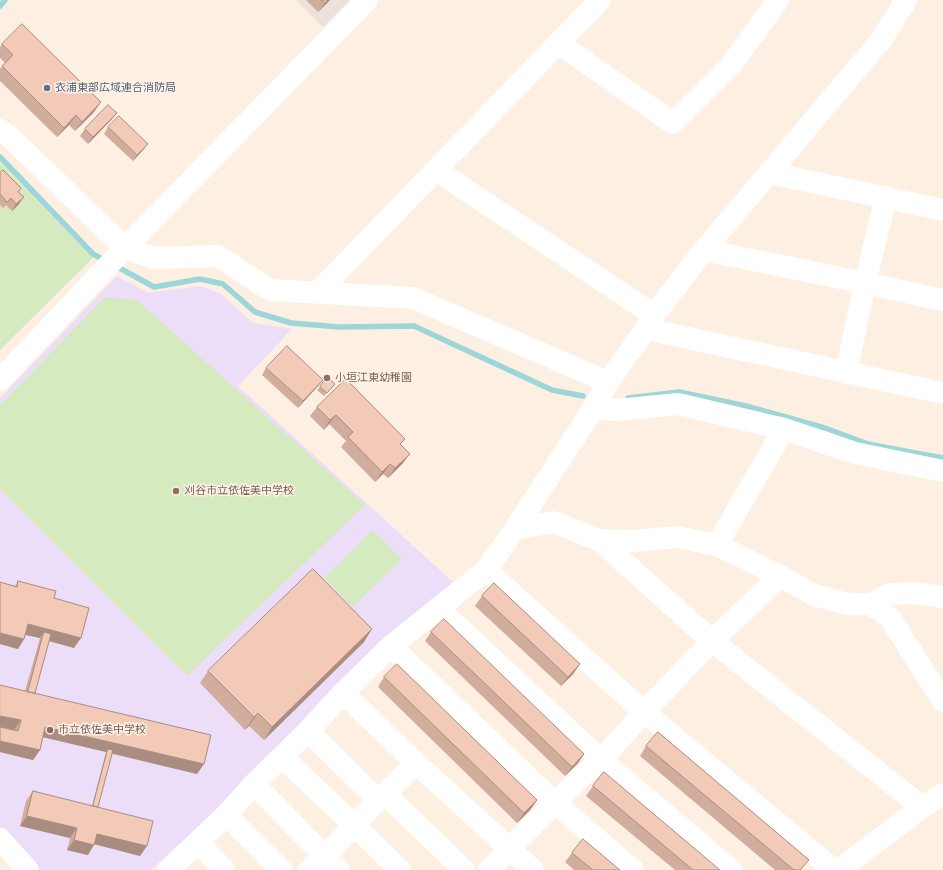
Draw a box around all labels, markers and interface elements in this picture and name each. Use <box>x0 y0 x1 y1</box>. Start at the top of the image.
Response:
place label: 衣浦東部広域連合消防局 <box>55 81 176 95</box>
marker: 衣浦東部広域連合消防局 <box>42 83 52 93</box>
place label: 小垣江東幼稚園 <box>335 371 412 385</box>
marker: 小垣江東幼稚園 <box>322 373 332 383</box>
place label: 刈谷市立依佐美中学校 <box>184 484 294 498</box>
marker: 刈谷市立依佐美中学校 <box>171 486 181 496</box>
place label: 市立依佐美中学校 <box>58 723 146 737</box>
marker: 市立依佐美中学校 <box>45 725 55 735</box>

